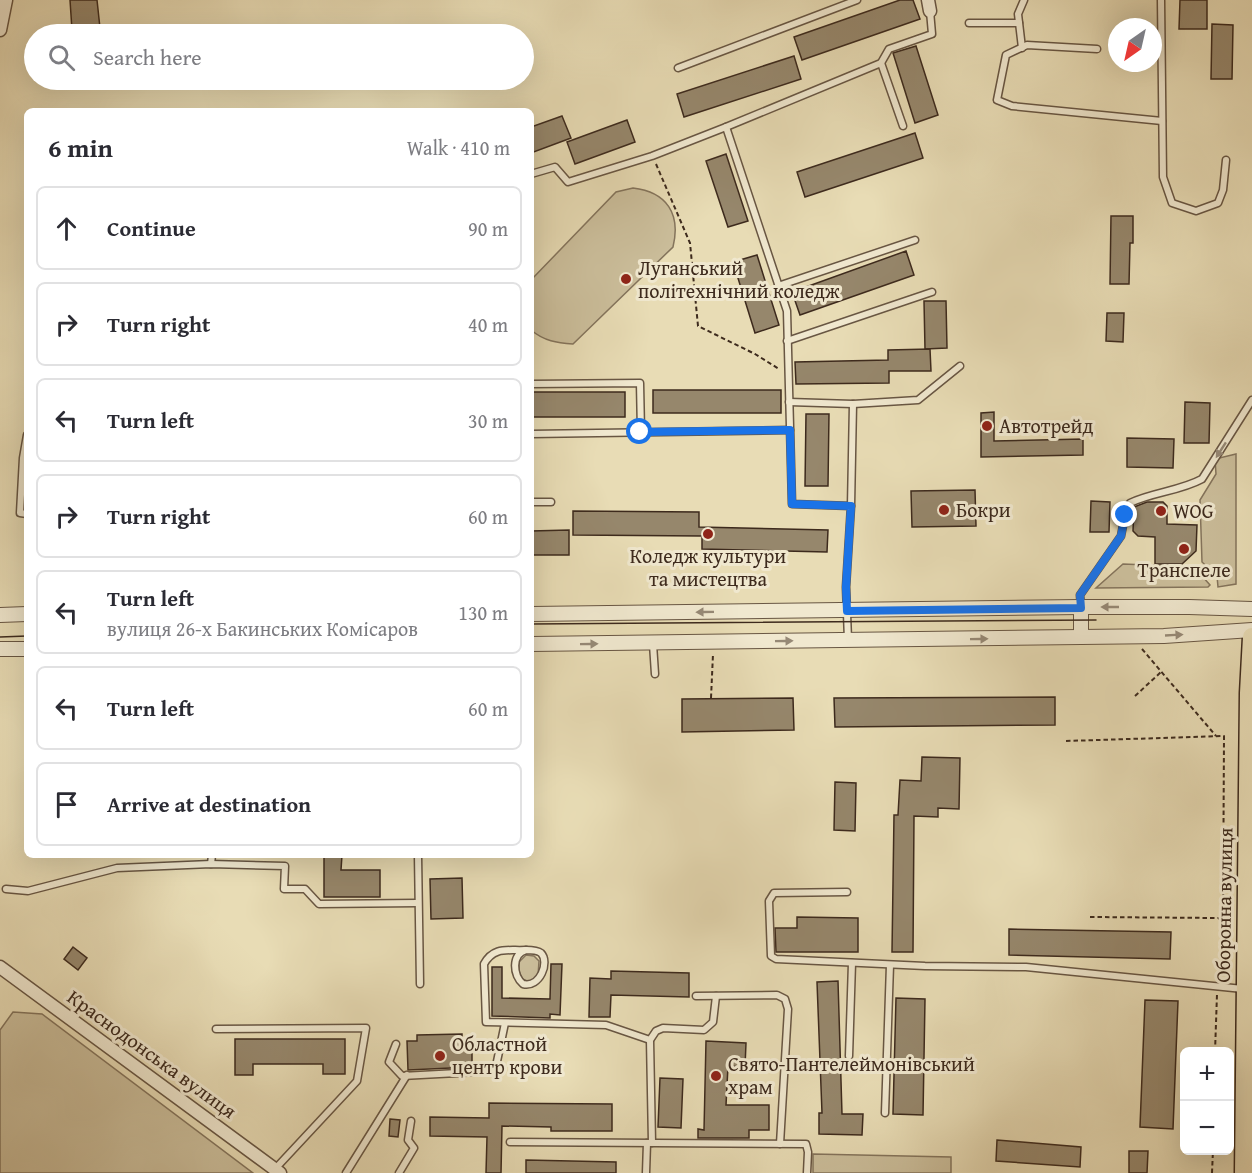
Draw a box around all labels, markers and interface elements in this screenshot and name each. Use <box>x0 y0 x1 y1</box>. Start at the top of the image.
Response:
north arrow <box>1108 18 1162 72</box>
search box <box>24 24 534 90</box>
icon: search <box>45 41 78 74</box>
text: Search here <box>93 41 202 73</box>
text: 6 min <box>48 128 113 167</box>
text: Walk · 410 m <box>407 133 510 162</box>
icon: ahead <box>50 212 83 245</box>
text: Continue <box>107 212 196 244</box>
text: 90 m <box>468 214 508 243</box>
place label: Луганський політехнічний коледж <box>638 253 840 305</box>
marker: Луганський політехнічний коледж <box>619 272 633 286</box>
icon: right <box>50 308 83 341</box>
text: Turn right <box>107 308 210 340</box>
text: 40 m <box>468 310 508 339</box>
icon: left <box>50 404 83 437</box>
text: Turn left <box>107 404 194 436</box>
text: 30 m <box>468 406 508 435</box>
place label: Автотрейд <box>999 411 1093 440</box>
route start <box>626 418 652 444</box>
marker: Автотрейд <box>980 419 994 433</box>
one-way arrow <box>1216 442 1227 458</box>
place label: Бокри <box>956 495 1011 524</box>
place label: WOG <box>1173 496 1214 525</box>
icon: right <box>50 500 83 533</box>
text: Turn right <box>107 500 210 532</box>
route end <box>1111 501 1137 527</box>
text: 60 m <box>468 502 508 531</box>
marker: Бокри <box>937 503 951 517</box>
marker: WOG <box>1154 504 1168 518</box>
marker: Коледж культури та мистецтва <box>701 527 715 541</box>
place label: Коледж культури та мистецтва <box>630 541 786 593</box>
marker: Транспеле <box>1177 542 1191 556</box>
place label: Транспеле <box>1137 555 1231 584</box>
text: Turn left <box>107 582 194 614</box>
icon: left <box>50 596 83 629</box>
text: 130 m <box>458 598 508 627</box>
one-way arrow <box>1100 602 1119 612</box>
one-way arrow <box>695 607 714 617</box>
text: вулиця 26-х Бакинських Комісаров <box>107 614 418 643</box>
one-way arrow <box>1165 630 1184 640</box>
one-way arrow <box>970 634 989 644</box>
one-way arrow <box>775 636 794 646</box>
one-way arrow <box>580 639 599 649</box>
icon: left <box>50 692 83 725</box>
text: Turn left <box>107 692 194 724</box>
text: 60 m <box>468 694 508 723</box>
icon: arrive <box>50 788 83 821</box>
text: Arrive at destination <box>107 788 311 820</box>
street label: Оборонна вулиця <box>1208 827 1239 983</box>
street label: Краснодонська вулиця <box>62 982 243 1125</box>
place label: Областной центр крови <box>452 1029 562 1081</box>
map controls <box>1180 1047 1234 1155</box>
button: + <box>1180 1047 1234 1101</box>
marker: Областной центр крови <box>433 1049 447 1063</box>
place label: Свято-Пантелеймонівський храм <box>728 1049 975 1101</box>
marker: Свято-Пантелеймонівський храм <box>709 1069 723 1083</box>
button: − <box>1180 1101 1234 1155</box>

